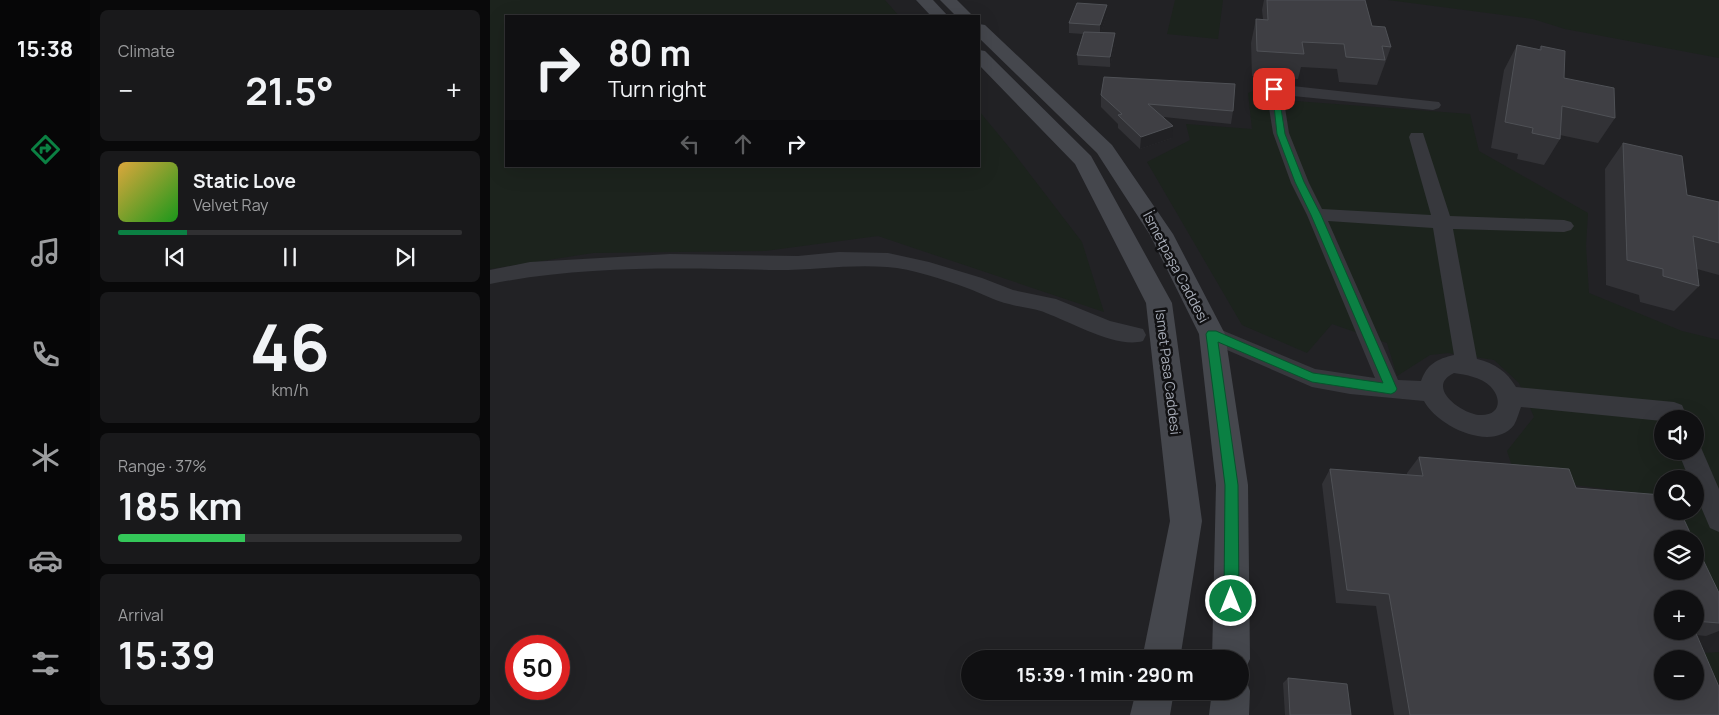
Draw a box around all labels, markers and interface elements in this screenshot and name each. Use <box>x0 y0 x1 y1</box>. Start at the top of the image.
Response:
text: 80 m <box>608 29 691 77</box>
text: 15:38 <box>17 34 73 64</box>
icon: right <box>525 35 590 100</box>
text: Climate <box>118 40 175 62</box>
text: 21.5° <box>245 64 334 116</box>
pin <box>1253 68 1295 110</box>
text: − <box>118 71 133 109</box>
text: + <box>446 71 462 109</box>
text: Turn right <box>608 74 706 104</box>
icon: arrive <box>1260 75 1288 103</box>
icon: left <box>676 130 704 158</box>
icon: ahead <box>729 130 757 158</box>
icon: right <box>782 130 810 158</box>
icon: directions <box>28 132 63 167</box>
text: Static Love <box>193 168 296 194</box>
text: Velvet Ray <box>193 194 269 216</box>
street label: İsmetpaşa Caddesi <box>1139 208 1214 326</box>
icon: music <box>28 235 63 270</box>
icon: previous <box>161 243 189 271</box>
icon: pause <box>276 243 304 271</box>
icon: next <box>391 243 419 271</box>
text: 46 <box>250 302 330 391</box>
street label: Ismet Pasa Caddesi <box>1151 308 1186 436</box>
icon: phone <box>28 337 63 372</box>
text: km/h <box>271 379 309 401</box>
map controls <box>1654 410 1704 700</box>
button: sound <box>1654 410 1704 460</box>
icon: climate <box>28 440 63 475</box>
text: Range · 37% <box>118 455 207 477</box>
button: search <box>1654 470 1704 520</box>
text: 185 km <box>118 479 242 531</box>
button: layers <box>1654 530 1704 580</box>
icon: car <box>28 543 63 578</box>
position arrow <box>1204 574 1256 626</box>
button: + <box>1654 590 1704 640</box>
text: Arrival <box>118 604 164 626</box>
text: 15:39 <box>118 628 216 680</box>
speed limit sign: 50 <box>505 635 570 700</box>
icon: filters <box>28 646 63 681</box>
button: − <box>1654 650 1704 700</box>
text: 15:39 · 1 min · 290 m <box>1016 662 1194 688</box>

